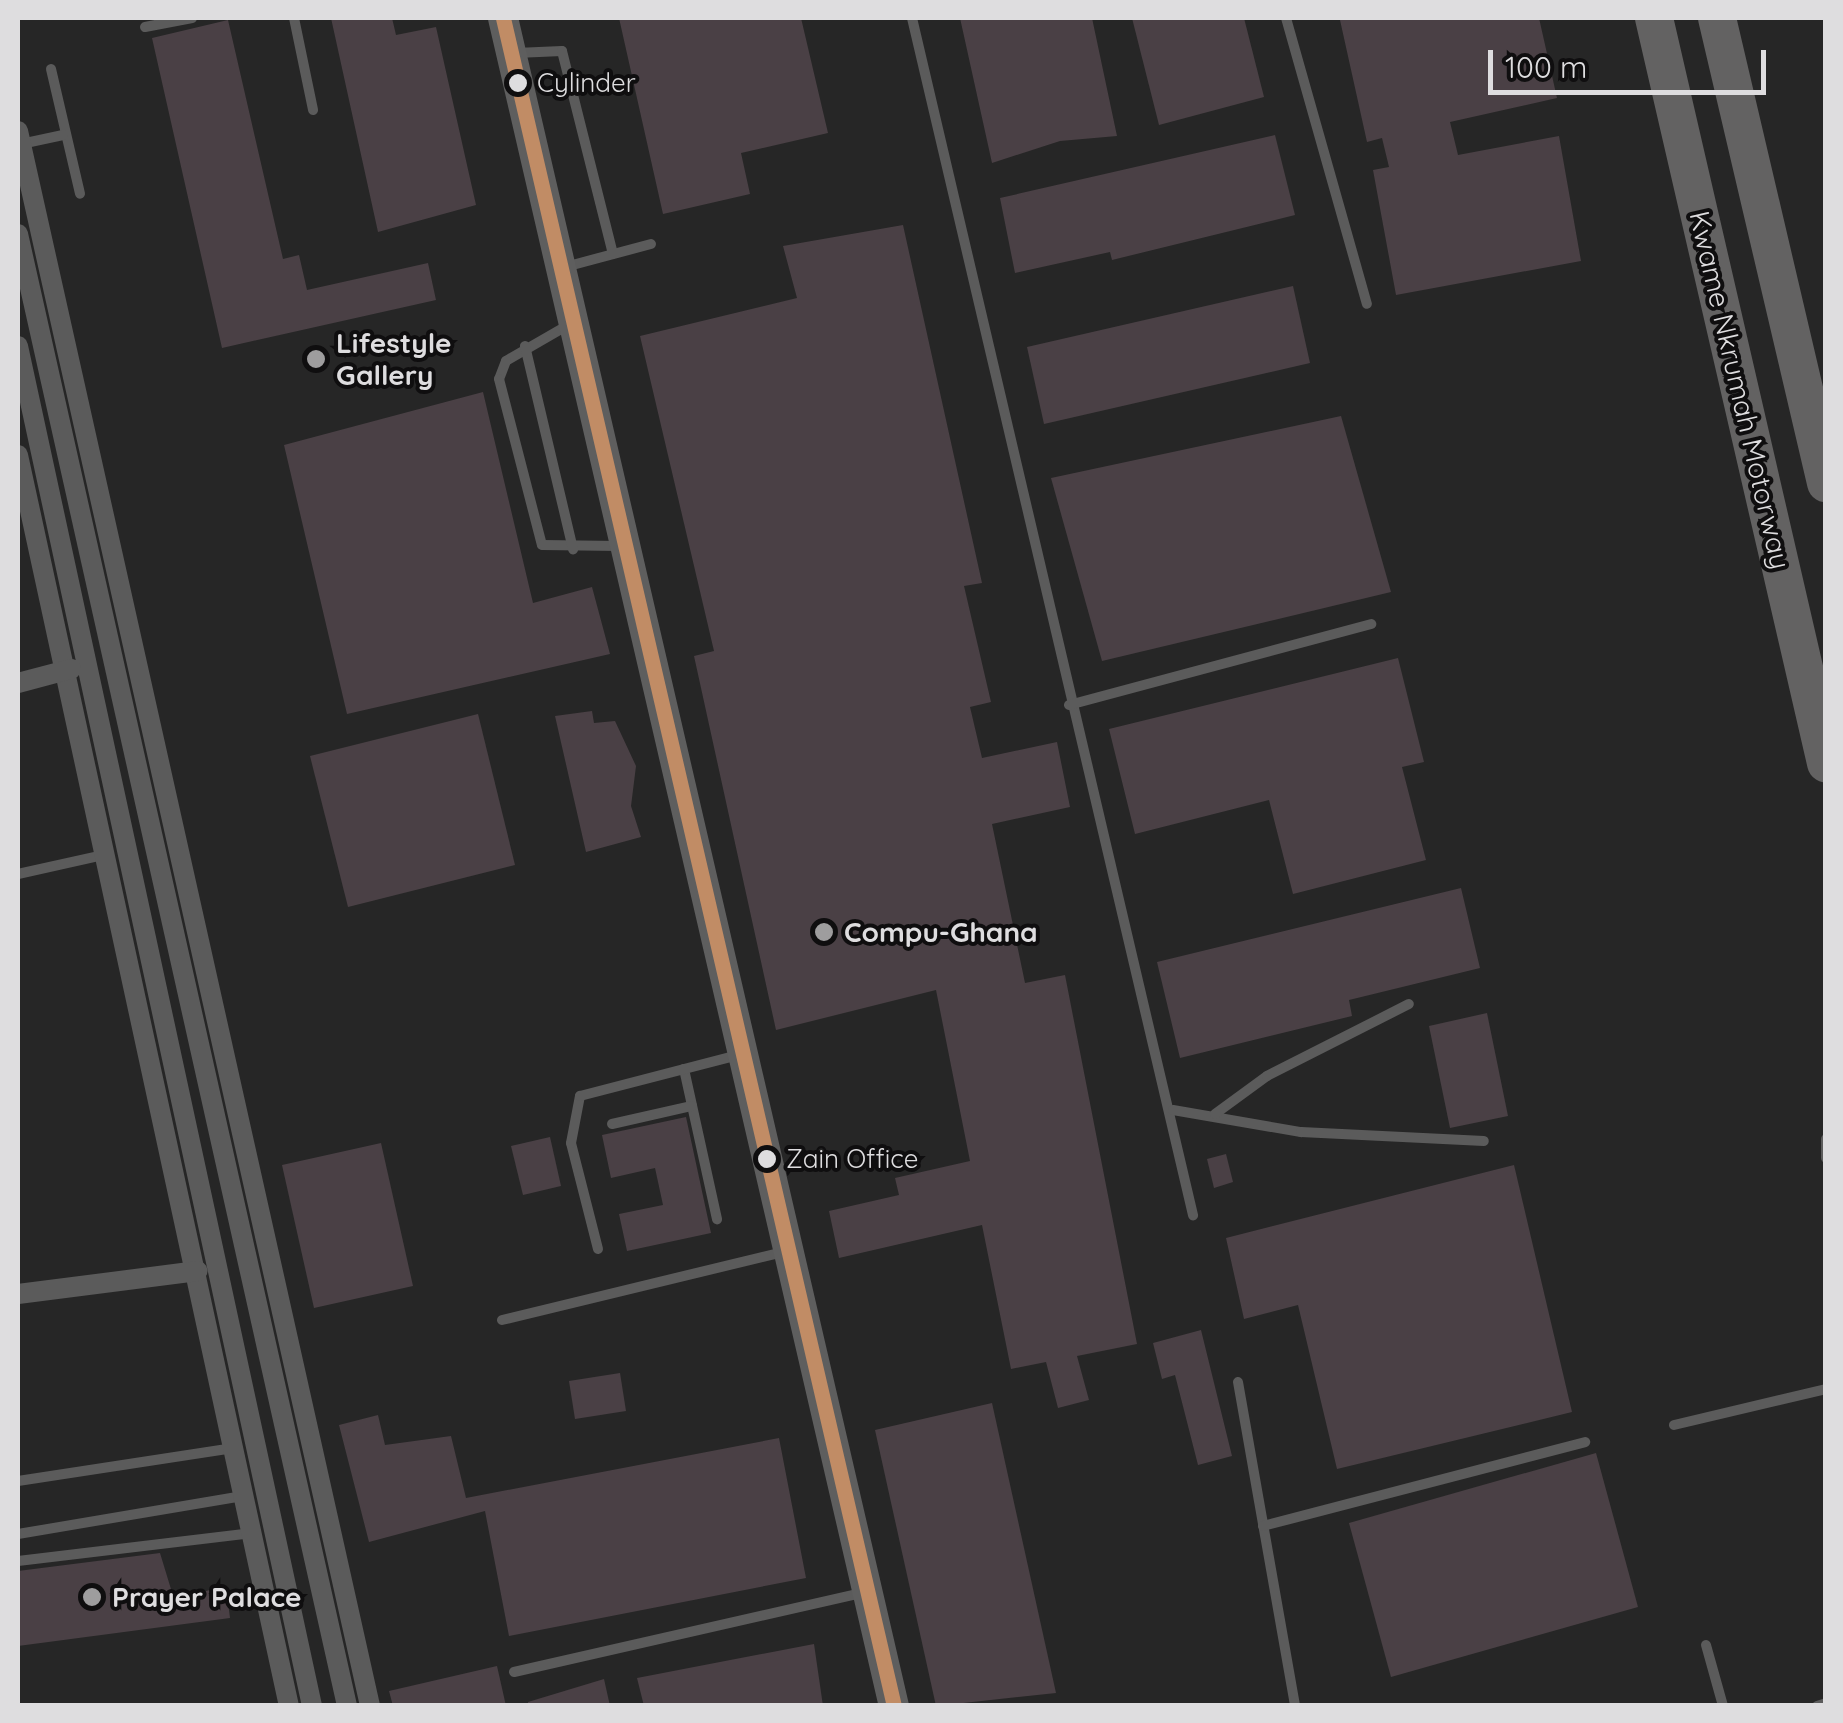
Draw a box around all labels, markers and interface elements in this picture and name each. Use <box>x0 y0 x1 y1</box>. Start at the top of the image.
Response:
scale bar <box>1493 30 1770 92</box>
text: 100 m <box>1505 48 1587 86</box>
place label: Cylinder <box>537 67 636 99</box>
marker: Cylinder <box>508 73 528 93</box>
street label: Kwame Nkrumah Motorway <box>1682 208 1798 572</box>
place label: Lifestyle Gallery <box>336 326 451 392</box>
marker: Lifestyle Gallery <box>305 348 327 370</box>
place label: Compu-Ghana <box>844 915 1038 949</box>
marker: Compu-Ghana <box>813 921 835 943</box>
place label: Zain Office <box>786 1143 919 1175</box>
marker: Zain Office <box>757 1149 777 1169</box>
place label: Prayer Palace <box>112 1580 302 1614</box>
marker: Prayer Palace <box>81 1586 103 1608</box>

